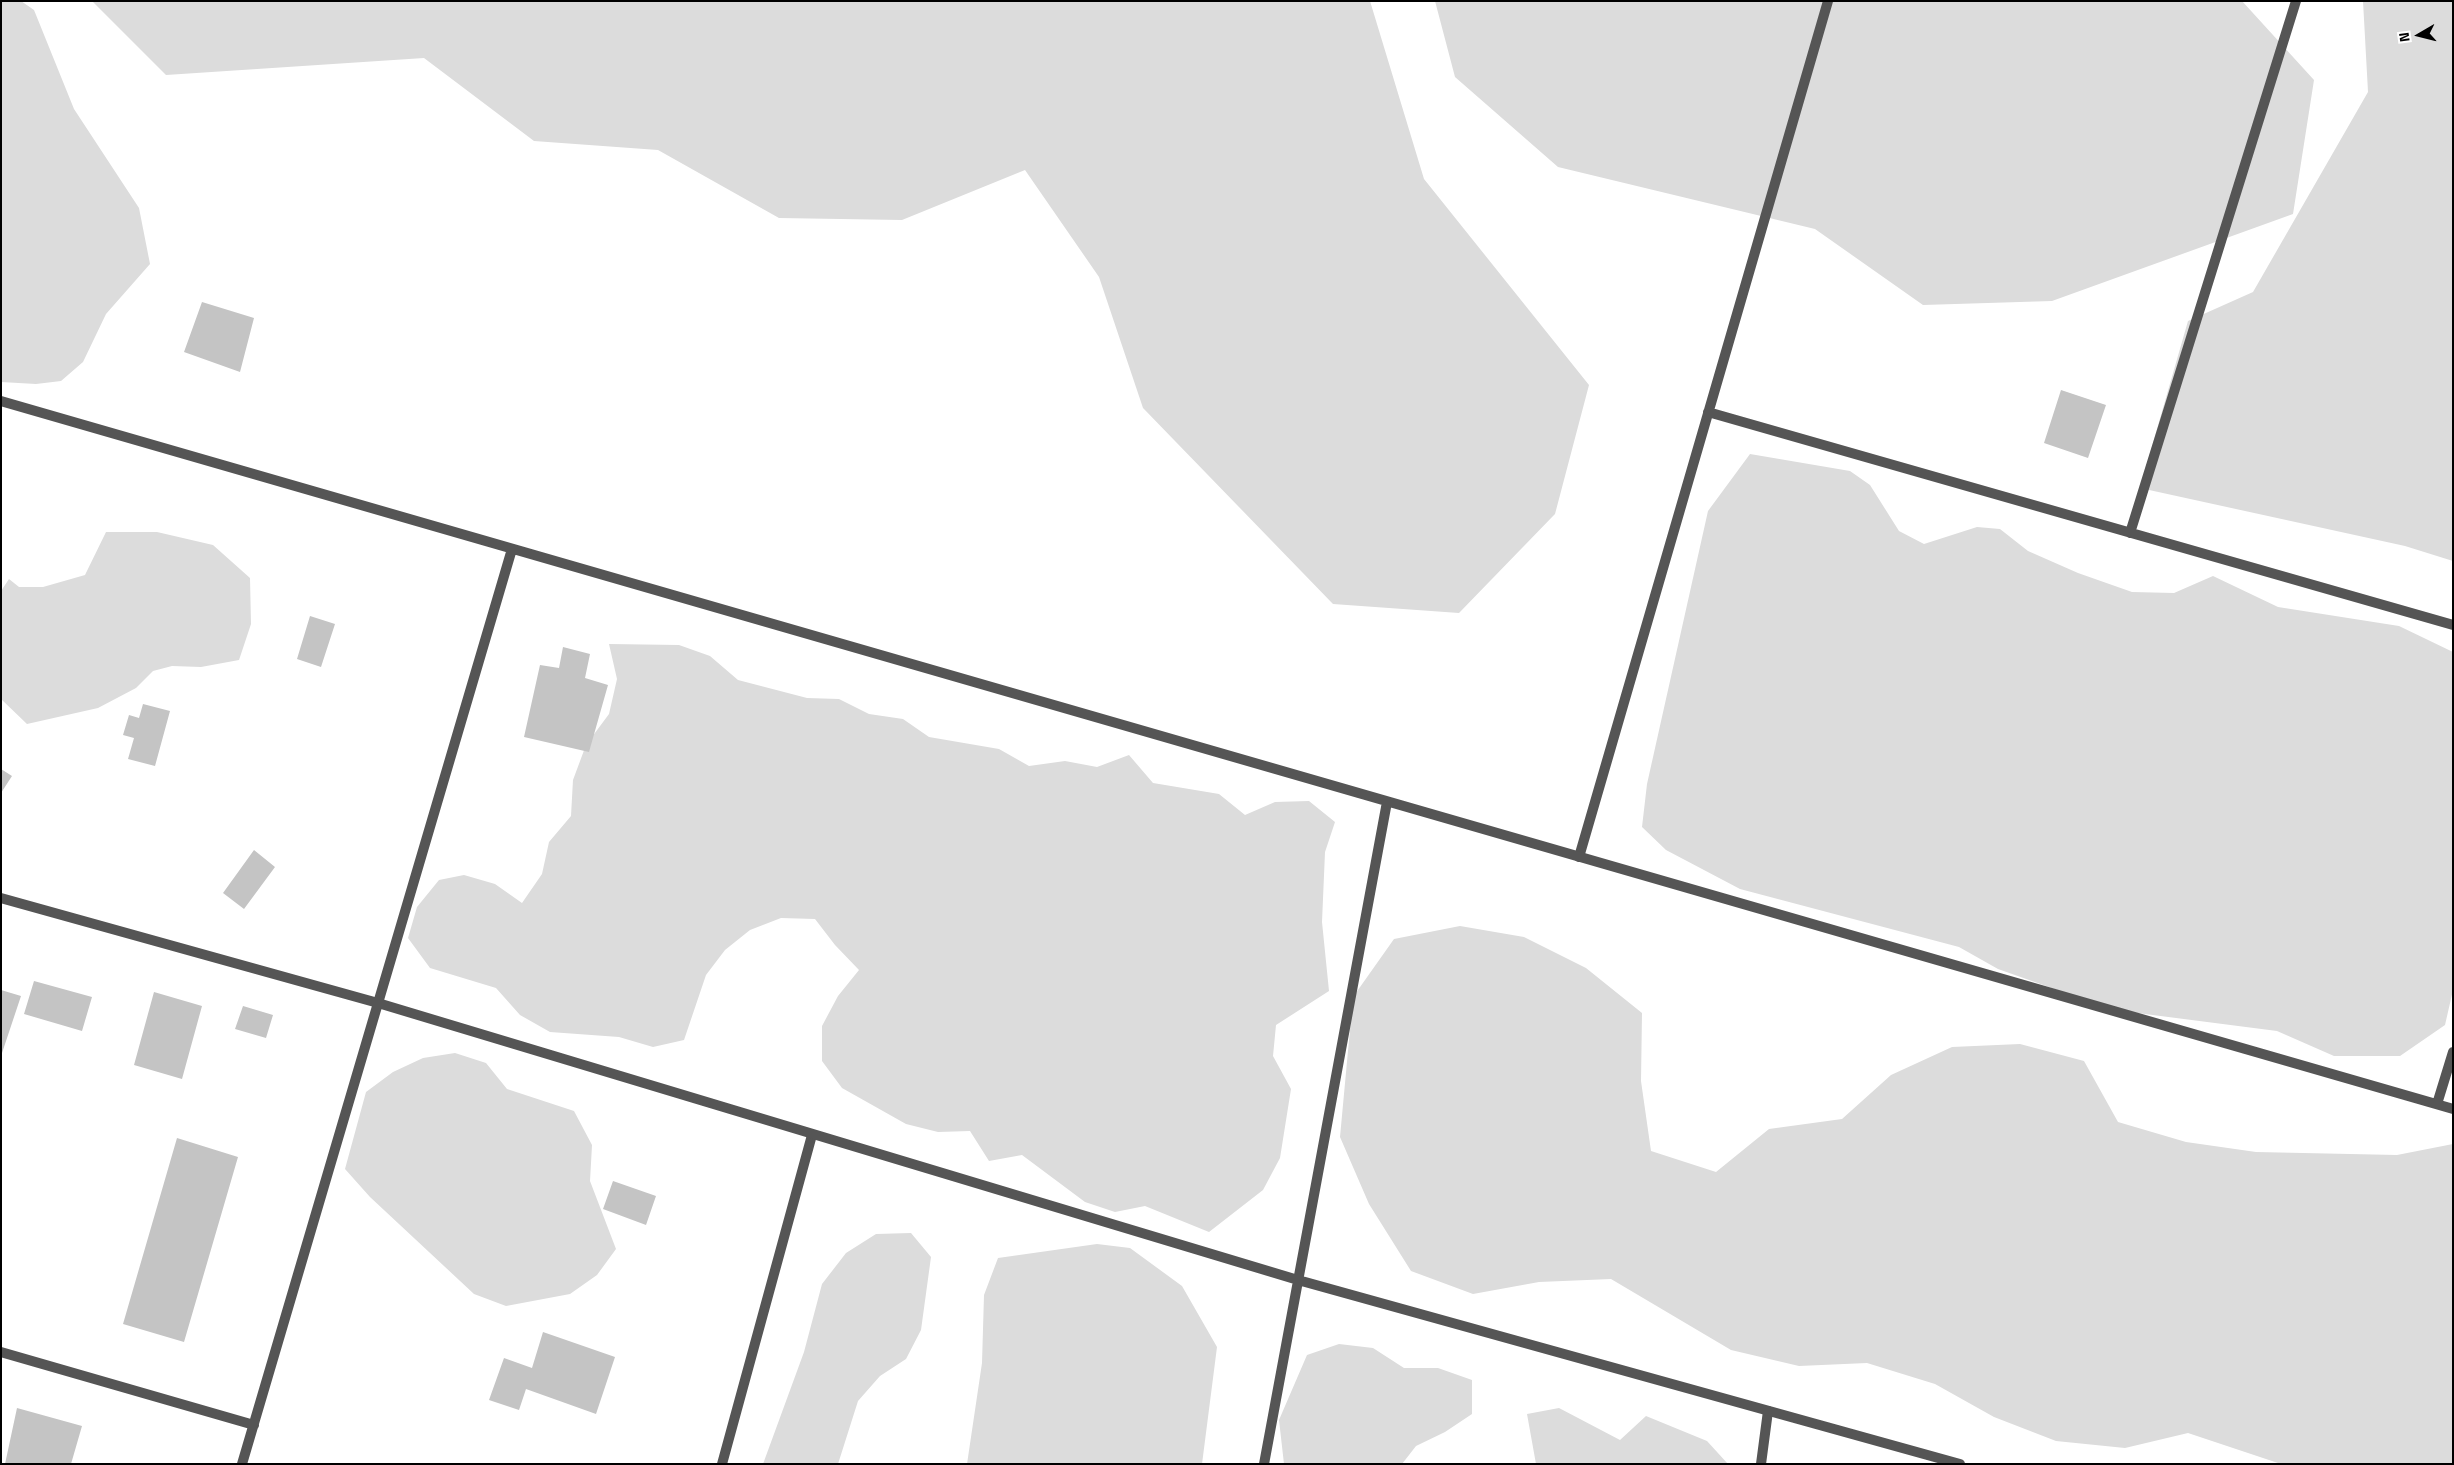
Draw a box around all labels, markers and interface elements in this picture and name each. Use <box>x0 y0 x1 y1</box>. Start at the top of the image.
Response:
north arrow <box>2394 10 2444 60</box>
text: N <box>2393 31 2415 43</box>

